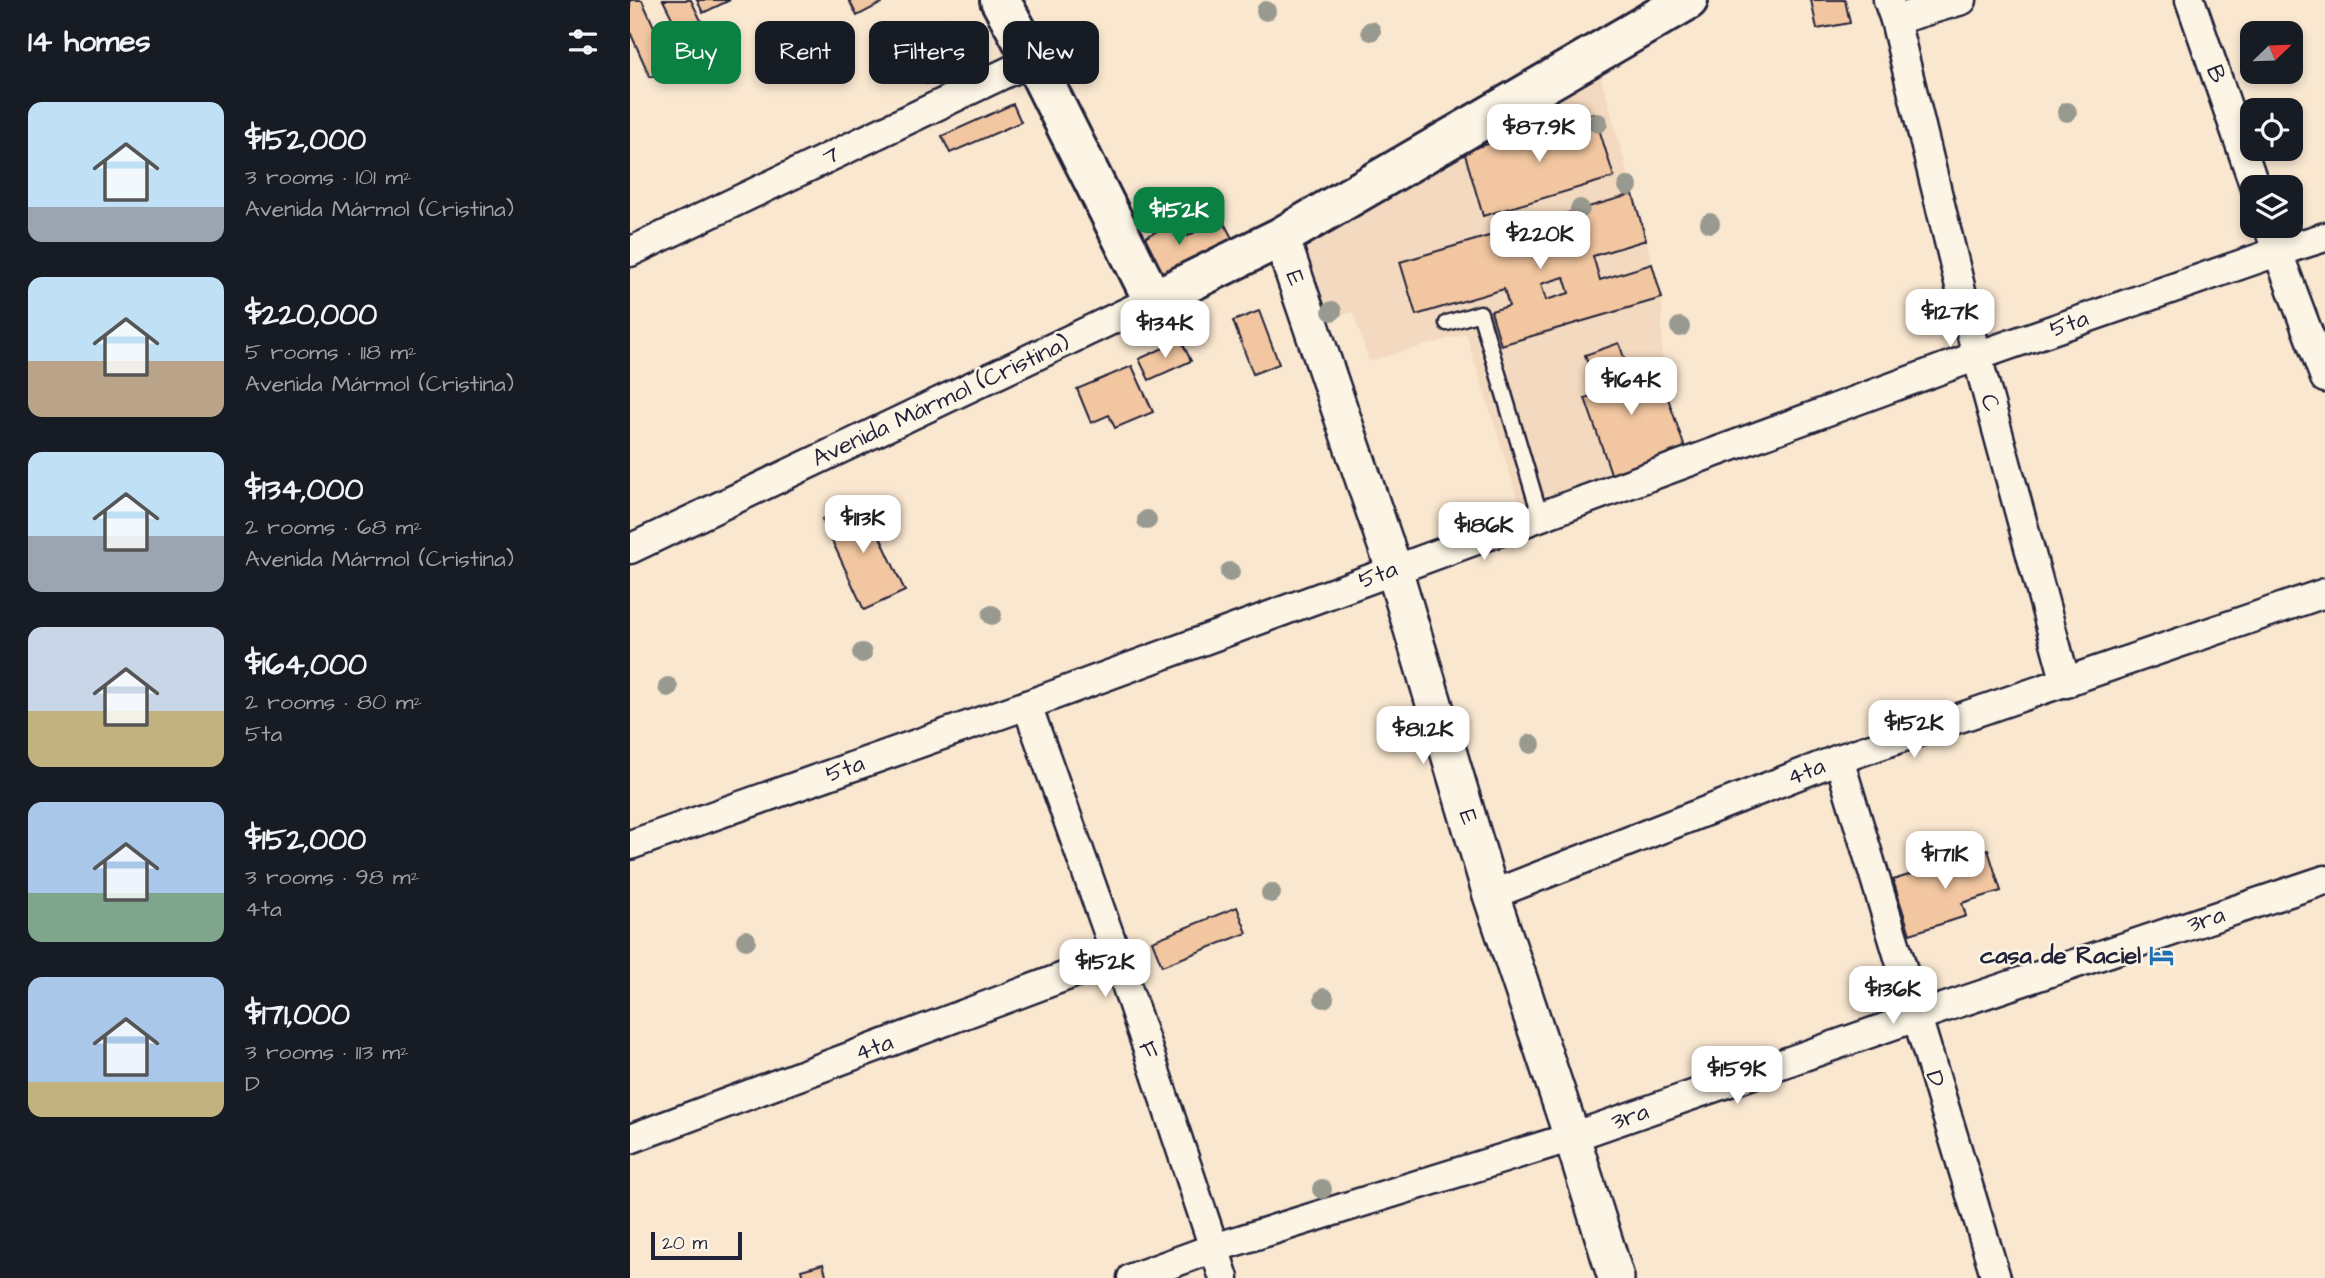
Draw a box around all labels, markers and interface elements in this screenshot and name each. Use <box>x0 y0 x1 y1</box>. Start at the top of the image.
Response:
text: 14 homes <box>28 21 151 63</box>
chip: Buy <box>651 21 741 84</box>
chip: Rent <box>755 21 855 84</box>
chip: Filters <box>869 21 989 84</box>
chip: New <box>1003 21 1099 84</box>
north arrow <box>2240 21 2303 84</box>
map controls <box>2240 21 2303 238</box>
icon: filters <box>564 23 602 61</box>
street label: B <box>2197 60 2235 88</box>
button: locate <box>2240 98 2303 161</box>
pin: $87.9K <box>1482 104 1596 164</box>
text: $87.9K <box>1503 111 1575 143</box>
text: $152,000 <box>245 119 366 161</box>
icon: home <box>84 130 168 214</box>
street label: 7 <box>817 137 845 175</box>
text: 3 rooms · 101 m² <box>245 161 412 193</box>
button: layers <box>2240 175 2303 238</box>
pin: $152K <box>1130 188 1228 247</box>
text: Avenida Mármol (Cristina) <box>245 193 514 225</box>
text: $152K <box>1149 194 1209 226</box>
pin: $220K <box>1491 212 1589 271</box>
text: $220K <box>1506 218 1574 250</box>
street label: E <box>1277 266 1313 290</box>
pin: $127K <box>1901 290 1999 349</box>
text: $220,000 <box>245 294 377 336</box>
text: $127K <box>1922 296 1978 328</box>
pin: $134K <box>1116 300 1214 360</box>
street label: 5ta <box>2045 302 2093 346</box>
icon: home <box>84 305 168 389</box>
text: $134K <box>1136 307 1194 339</box>
street label: Avenida Mármol (Cristina) <box>807 326 1075 476</box>
text: 5 rooms · 118 m² <box>245 336 417 368</box>
pin: $164K <box>1582 358 1680 417</box>
text: $164K <box>1601 364 1661 396</box>
text: Avenida Mármol (Cristina) <box>245 368 514 400</box>
street label: C <box>1971 390 2009 416</box>
text: $134,000 <box>245 469 363 511</box>
icon: home <box>84 480 168 564</box>
pin: $113K <box>814 496 912 555</box>
text: $113K <box>841 502 885 534</box>
pin: $186K <box>1435 503 1533 562</box>
text: $186K <box>1454 509 1514 541</box>
text: 2 rooms · 68 m² <box>245 511 422 543</box>
text: Avenida Mármol (Cristina) <box>245 543 514 575</box>
street label: 5ta <box>1354 552 1402 598</box>
text: $164,000 <box>245 644 367 686</box>
icon: home <box>84 655 168 739</box>
text: 2 rooms · 80 m² <box>245 686 422 718</box>
pin: $152K <box>1865 700 1963 760</box>
pin: $81.2K <box>1366 706 1480 766</box>
text: $152K <box>1884 707 1944 739</box>
text: $81.2K <box>1393 713 1453 745</box>
text: 5ta <box>245 718 282 750</box>
street label: 5ta <box>821 747 869 791</box>
street label: 4ta <box>1782 749 1830 795</box>
street label: E <box>1450 805 1486 829</box>
text: $152,000 <box>245 819 366 861</box>
icon: home <box>84 830 168 914</box>
pin: $171K <box>1896 832 1994 891</box>
text: $171K <box>1922 838 1968 870</box>
text: 3 rooms · 98 m² <box>245 861 419 893</box>
text: 4ta <box>245 893 282 925</box>
street label: 3ra <box>2183 898 2229 942</box>
place label: casa de Raciel <box>1980 939 2141 973</box>
pin: $152K <box>1056 940 1154 999</box>
hotel icon: casa de Raciel <box>2147 942 2175 970</box>
text: $152K <box>1075 946 1135 978</box>
pin: $136K <box>1844 967 1942 1026</box>
text: $136K <box>1865 973 1921 1005</box>
text: $171,000 <box>245 994 350 1036</box>
icon: home <box>84 1005 168 1089</box>
street label: 4ta <box>850 1025 898 1071</box>
text: 3 rooms · 113 m² <box>245 1036 409 1068</box>
street label: F <box>1129 1037 1167 1064</box>
pin: $159K <box>1688 1046 1786 1106</box>
text: $159K <box>1707 1053 1767 1085</box>
street label: D <box>1916 1067 1954 1091</box>
text: D <box>245 1068 260 1100</box>
street label: 3ra <box>1607 1095 1653 1139</box>
scale bar <box>651 1229 742 1261</box>
text: 20 m <box>662 1230 707 1257</box>

